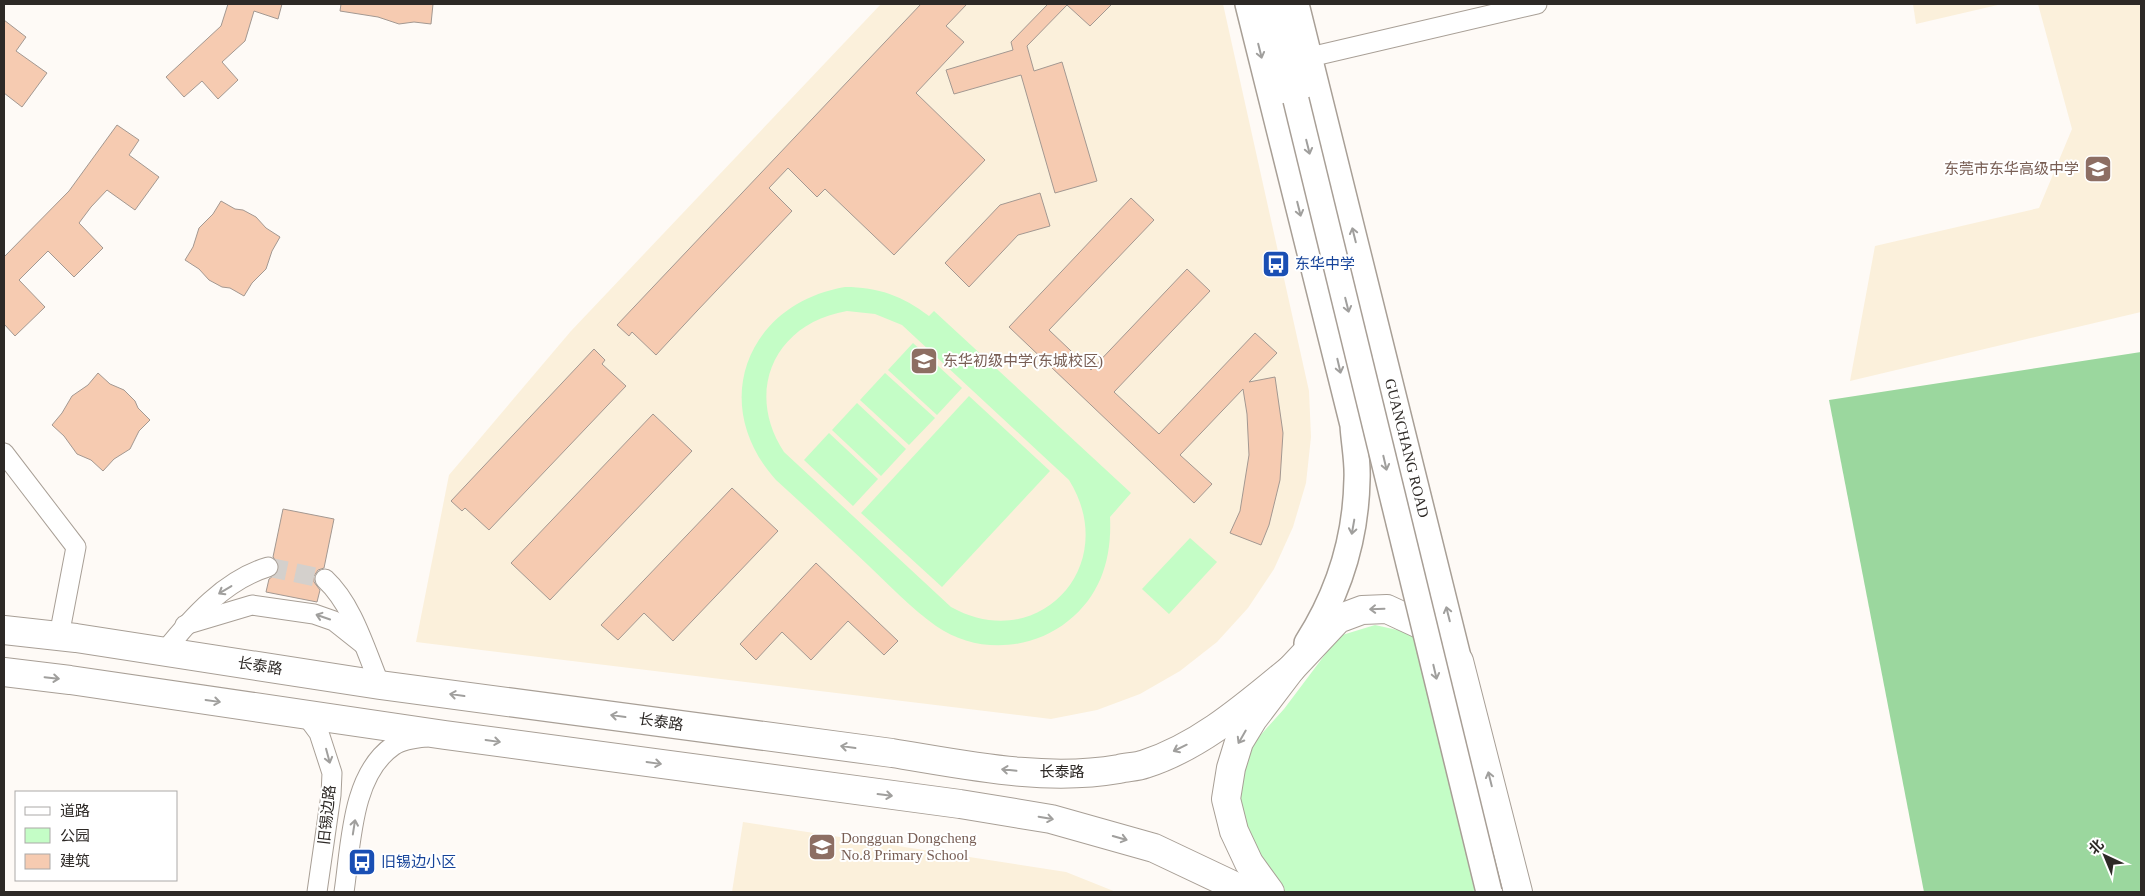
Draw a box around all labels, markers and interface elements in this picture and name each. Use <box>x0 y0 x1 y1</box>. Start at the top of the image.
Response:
one-way arrow <box>1255 43 1265 59</box>
one-way arrow <box>1304 139 1313 155</box>
school or university icon: 东莞市东华高级中学 <box>2083 154 2113 184</box>
place label: 东莞市东华高级中学 <box>1944 160 2079 177</box>
one-way arrow <box>1294 200 1304 216</box>
one-way arrow <box>1349 227 1359 243</box>
bus stop icon: 东华中学 <box>1261 249 1291 279</box>
place label: 东华中学 <box>1295 255 1355 272</box>
one-way arrow <box>1343 297 1352 313</box>
school or university icon: 东华初级中学(东城校区) <box>909 346 939 376</box>
place label: 东华初级中学(东城校区) <box>943 352 1103 370</box>
one-way arrow <box>1335 358 1344 374</box>
street label: GUANCHANG ROAD <box>1382 377 1432 519</box>
one-way arrow <box>1381 455 1390 471</box>
one-way arrow <box>1347 518 1357 534</box>
one-way arrow <box>219 585 233 595</box>
one-way arrow <box>1369 605 1385 614</box>
one-way arrow <box>1443 606 1452 622</box>
one-way arrow <box>316 612 331 621</box>
street label: 长泰路 <box>237 655 283 677</box>
one-way arrow <box>1431 664 1440 680</box>
one-way arrow <box>44 673 60 683</box>
one-way arrow <box>449 690 465 700</box>
one-way arrow <box>205 696 221 706</box>
one-way arrow <box>610 711 626 721</box>
street label: 长泰路 <box>638 711 684 733</box>
one-way arrow <box>1237 729 1247 743</box>
one-way arrow <box>485 737 501 747</box>
one-way arrow <box>840 742 856 752</box>
one-way arrow <box>1173 743 1188 753</box>
one-way arrow <box>323 748 333 764</box>
one-way arrow <box>646 758 662 768</box>
street label: 长泰路 <box>1039 764 1085 780</box>
one-way arrow <box>1001 765 1017 775</box>
one-way arrow <box>1485 772 1494 788</box>
street label: 旧锡边路 <box>316 784 338 846</box>
one-way arrow <box>876 790 892 800</box>
legend <box>15 791 178 881</box>
text: 道路 <box>60 803 90 819</box>
one-way arrow <box>1037 814 1053 824</box>
one-way arrow <box>350 819 360 835</box>
text: 公园 <box>60 828 90 844</box>
place label: Dongguan Dongcheng No.8 Primary School <box>841 830 977 863</box>
north arrow <box>2080 831 2130 881</box>
school or university icon: Dongguan Dongcheng No.8 Primary School <box>807 832 837 862</box>
one-way arrow <box>1111 833 1127 843</box>
text: 北 <box>2086 837 2107 857</box>
bus stop icon: 旧锡边小区 <box>347 847 377 877</box>
text: 建筑 <box>60 853 90 869</box>
place label: 旧锡边小区 <box>381 854 456 870</box>

